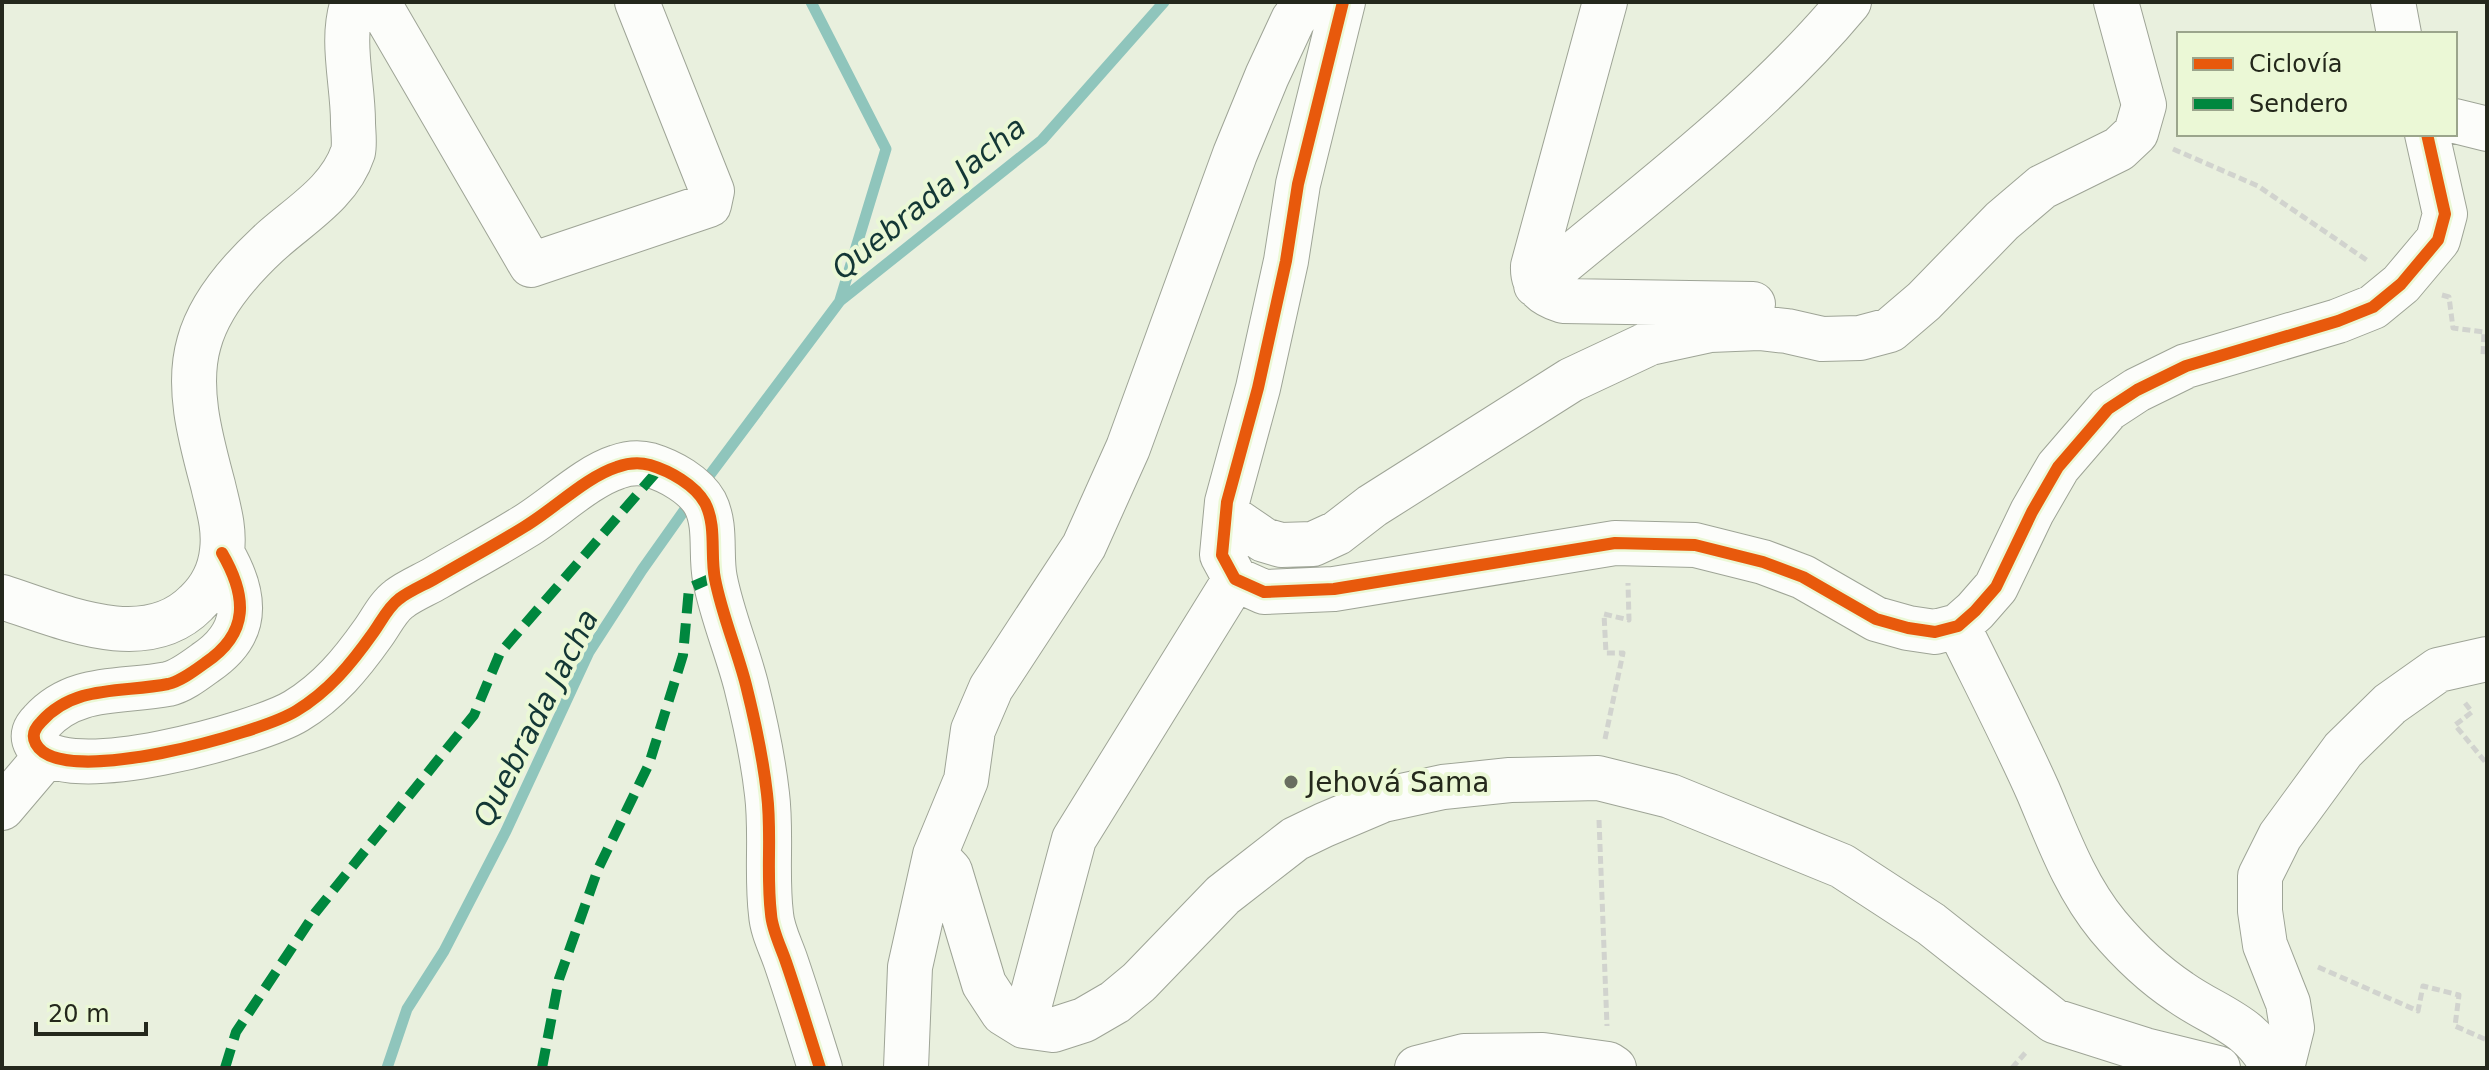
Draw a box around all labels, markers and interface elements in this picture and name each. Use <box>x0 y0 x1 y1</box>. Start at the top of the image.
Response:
legend <box>2177 32 2457 136</box>
text: Ciclovía <box>2249 50 2343 78</box>
text: Sendero <box>2249 90 2348 118</box>
water label: Quebrada Jacha <box>825 109 1033 286</box>
water label: Quebrada Jacha <box>466 603 605 832</box>
place label: Jehová Sama <box>1305 766 1489 799</box>
marker: Jehová Sama <box>1282 773 1300 791</box>
scale bar <box>36 986 146 1036</box>
text: 20 m <box>48 1000 110 1028</box>

